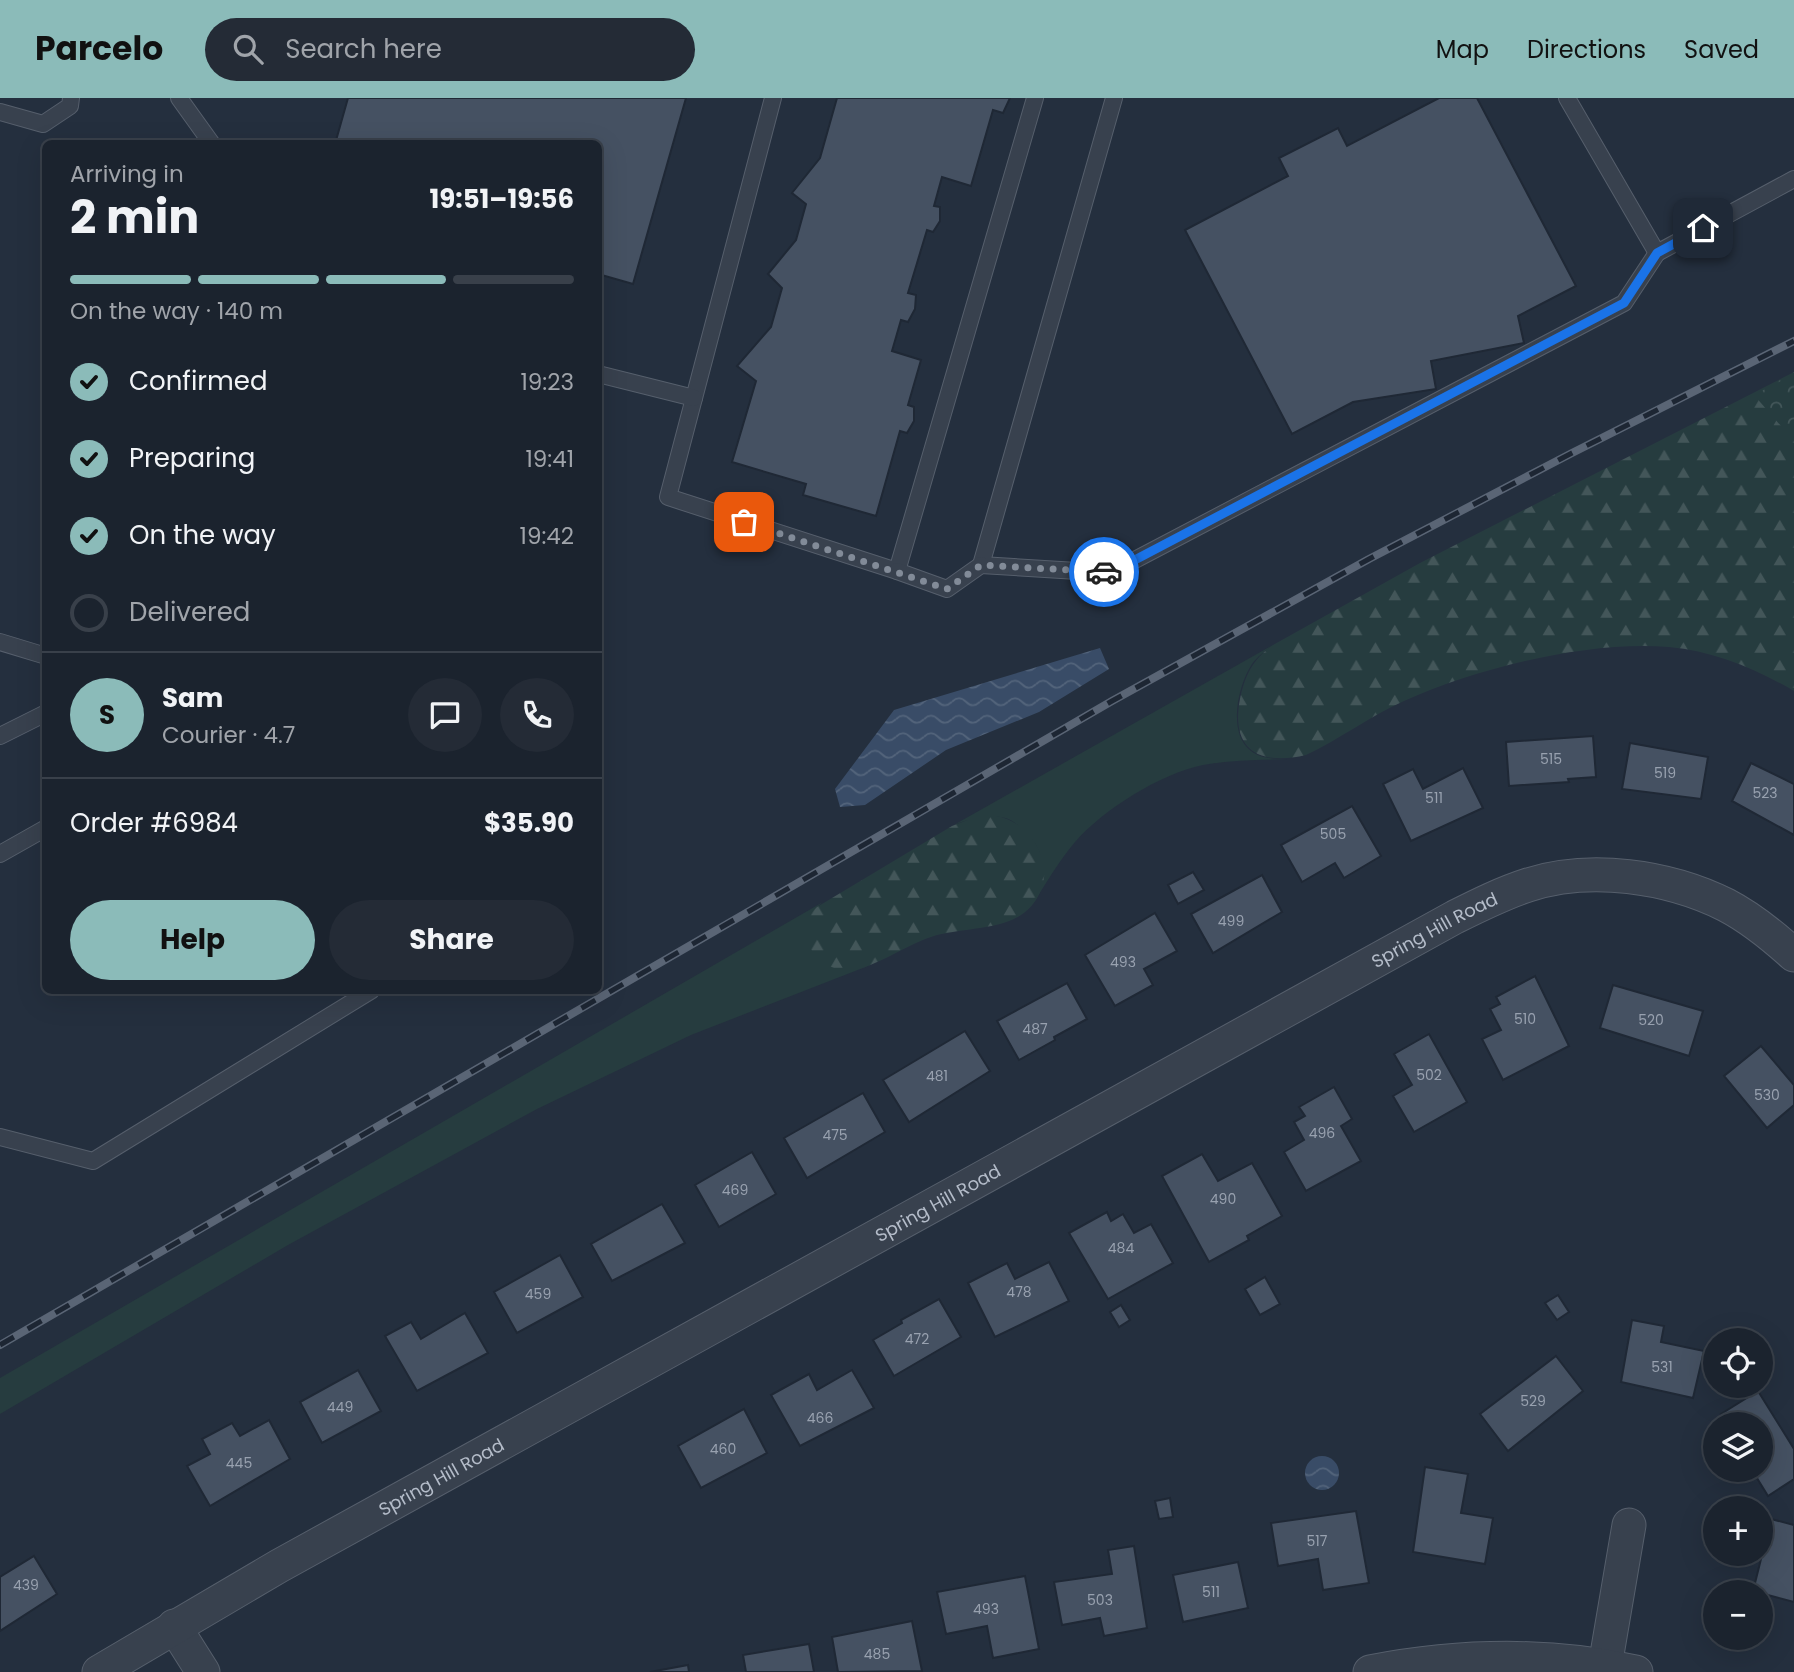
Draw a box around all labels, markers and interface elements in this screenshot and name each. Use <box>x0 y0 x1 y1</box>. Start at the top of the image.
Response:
search box <box>205 18 695 81</box>
text: Parcelo <box>35 25 163 72</box>
icon: search <box>229 30 267 68</box>
text: Search here <box>285 31 442 67</box>
text: Map <box>1436 33 1489 66</box>
text: Directions <box>1527 33 1646 66</box>
text: Saved <box>1684 33 1759 66</box>
text: Arriving in <box>70 158 184 190</box>
text: 19:51–19:56 <box>429 181 574 217</box>
text: 2 min <box>70 185 199 249</box>
pin <box>1673 198 1733 258</box>
icon: home <box>1684 209 1722 247</box>
text: On the way · 140 m <box>70 295 283 327</box>
icon: check <box>70 363 108 401</box>
text: Confirmed <box>129 363 267 399</box>
text: 19:23 <box>520 366 574 398</box>
icon: check <box>70 440 108 478</box>
text: Preparing <box>129 440 255 476</box>
text: 19:41 <box>525 443 574 475</box>
pin <box>714 492 774 552</box>
icon: bag <box>725 503 763 541</box>
icon: check <box>70 517 108 555</box>
text: On the way <box>129 517 276 553</box>
text: 19:42 <box>520 520 574 552</box>
courier <box>1069 537 1139 607</box>
icon: car <box>1085 553 1123 591</box>
text: Delivered <box>129 594 250 630</box>
button: chat <box>408 678 482 752</box>
button: phone <box>500 678 574 752</box>
text: Sam <box>162 680 223 716</box>
text: S <box>99 697 115 733</box>
text: Courier · 4.7 <box>162 719 295 751</box>
house number: 515 <box>1540 749 1562 769</box>
house number: 519 <box>1654 763 1676 783</box>
house number: 523 <box>1752 783 1778 803</box>
house number: 511 <box>1425 788 1443 808</box>
text: Order #6984 <box>70 805 238 841</box>
text: $35.90 <box>484 805 574 841</box>
house number: 505 <box>1320 824 1346 844</box>
street label: Spring Hill Road <box>1367 886 1501 973</box>
button: Help <box>70 900 315 980</box>
button: Share <box>329 900 574 980</box>
house number: 499 <box>1218 911 1244 931</box>
house number: 493 <box>1110 952 1136 972</box>
house number: 510 <box>1514 1009 1536 1029</box>
house number: 520 <box>1638 1010 1664 1030</box>
house number: 487 <box>1022 1019 1048 1039</box>
house number: 502 <box>1416 1065 1442 1085</box>
house number: 481 <box>926 1066 948 1086</box>
house number: 530 <box>1754 1085 1780 1105</box>
house number: 496 <box>1309 1123 1335 1143</box>
house number: 475 <box>822 1125 848 1145</box>
street label: Spring Hill Road <box>870 1158 1005 1247</box>
house number: 469 <box>722 1180 748 1200</box>
house number: 490 <box>1210 1189 1236 1209</box>
house number: 484 <box>1108 1238 1134 1258</box>
house number: 478 <box>1006 1282 1032 1302</box>
house number: 459 <box>525 1284 551 1304</box>
map controls <box>1703 1328 1773 1650</box>
button: locate <box>1703 1328 1773 1398</box>
house number: 472 <box>905 1329 929 1349</box>
house number: 531 <box>1651 1357 1673 1377</box>
house number: 529 <box>1520 1391 1546 1411</box>
house number: 449 <box>327 1397 353 1417</box>
house number: 466 <box>807 1408 833 1428</box>
button: layers <box>1703 1412 1773 1482</box>
street label: Spring Hill Road <box>374 1432 508 1521</box>
house number: 460 <box>710 1439 736 1459</box>
house number: 445 <box>226 1453 252 1473</box>
button: + <box>1703 1496 1773 1566</box>
house number: 517 <box>1307 1531 1328 1551</box>
house number: 439 <box>13 1575 39 1595</box>
button: − <box>1703 1580 1773 1650</box>
house number: 511 <box>1202 1582 1220 1602</box>
house number: 503 <box>1087 1590 1113 1610</box>
house number: 493 <box>973 1599 999 1619</box>
house number: 485 <box>864 1644 890 1664</box>

